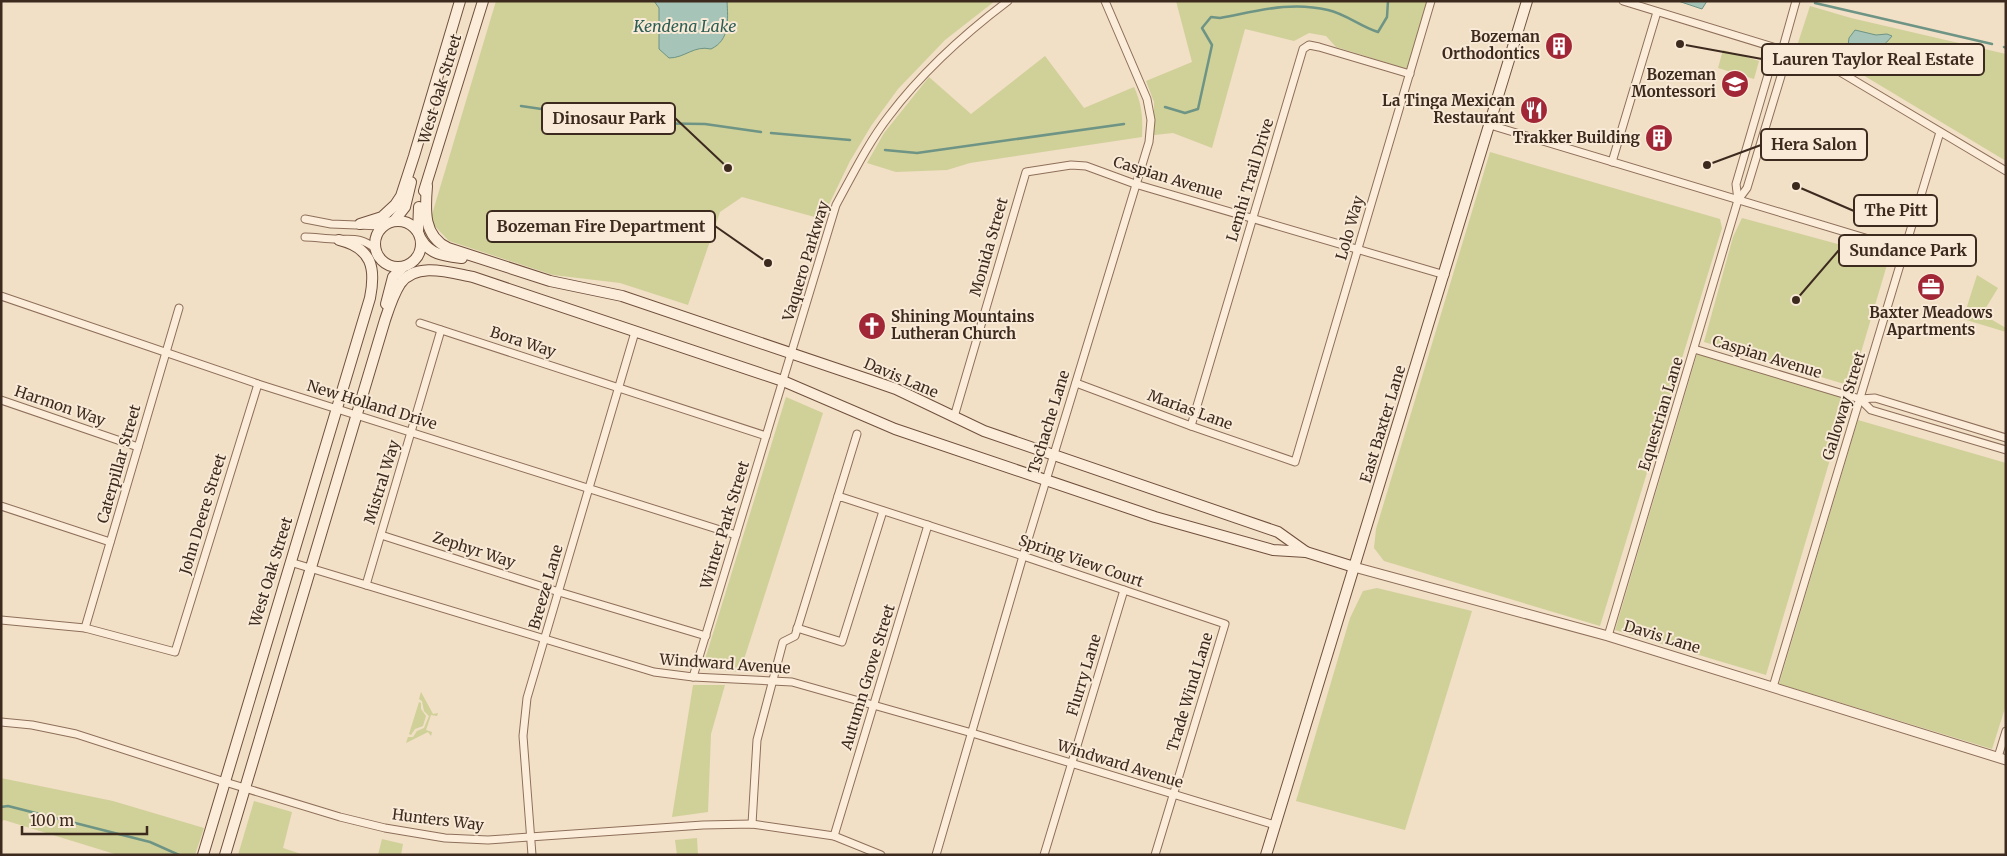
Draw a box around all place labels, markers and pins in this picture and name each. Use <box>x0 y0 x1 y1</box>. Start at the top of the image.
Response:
place label: Bozeman Orthodontics <box>1442 27 1540 63</box>
building icon: Bozeman Orthodontics <box>1544 31 1574 61</box>
callout: Lauren Taylor Real Estate <box>1762 44 1984 75</box>
place label: Bozeman Montessori <box>1632 65 1716 101</box>
school or university icon: Bozeman Montessori <box>1720 69 1750 99</box>
place label: La Tinga Mexican Restaurant <box>1382 91 1515 127</box>
restaurant icon: La Tinga Mexican Restaurant <box>1519 95 1549 125</box>
callout: Dinosaur Park <box>542 103 675 134</box>
building icon: Trakker Building <box>1644 123 1674 153</box>
place label: Trakker Building <box>1513 128 1641 147</box>
callout: Hera Salon <box>1761 129 1867 160</box>
callout: The Pitt <box>1854 195 1937 226</box>
callout: Bozeman Fire Department <box>487 211 715 242</box>
callout: Sundance Park <box>1839 235 1976 266</box>
office icon: Baxter Meadows Apartments <box>1916 272 1946 302</box>
place label: Baxter Meadows Apartments <box>1869 303 1993 339</box>
place label: Shining Mountains Lutheran Church <box>891 307 1035 343</box>
church icon: Shining Mountains Lutheran Church <box>857 311 887 341</box>

